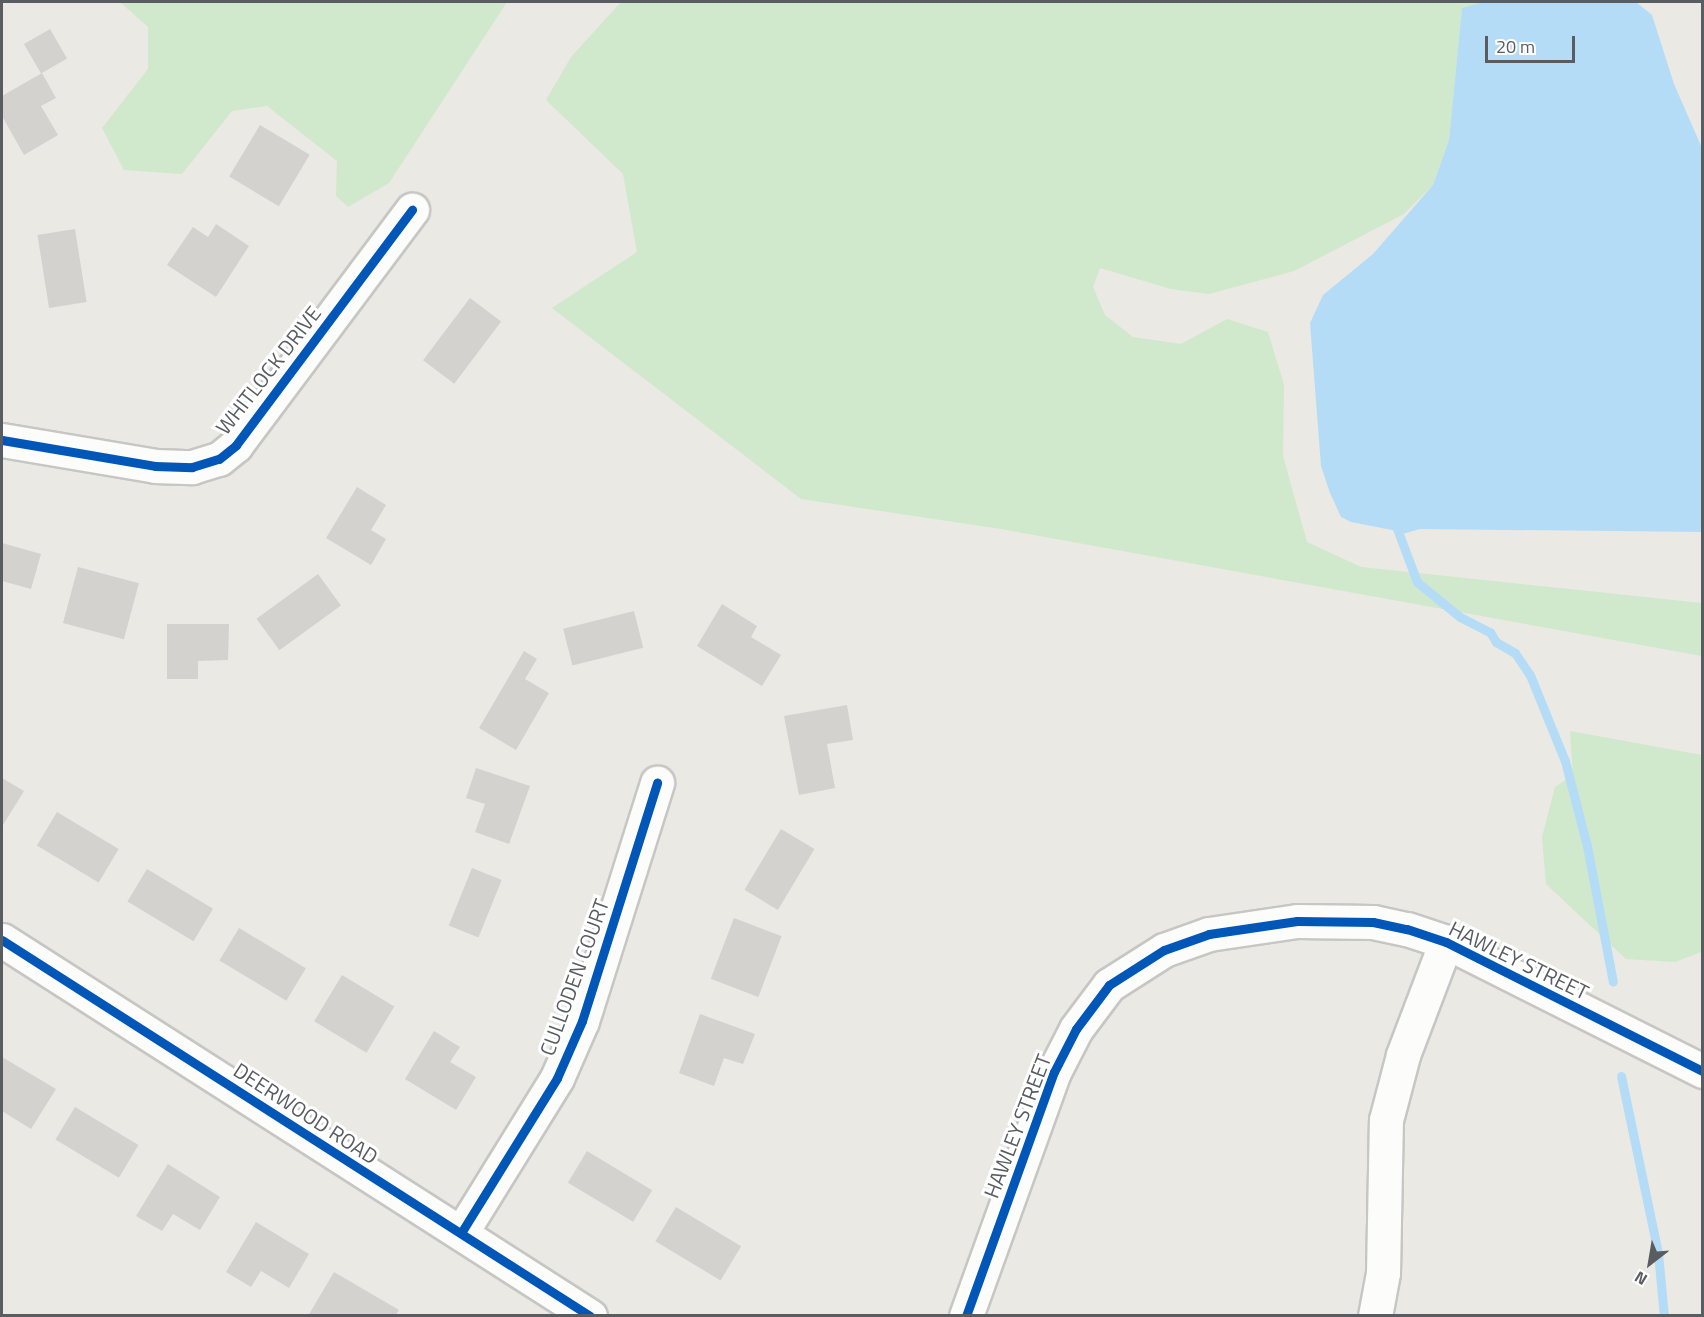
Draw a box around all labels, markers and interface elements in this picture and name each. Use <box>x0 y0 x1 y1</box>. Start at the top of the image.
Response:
scale bar <box>1488 24 1578 62</box>
text: 20 m <box>1496 33 1535 60</box>
street label: WHITLOCK DRIVE <box>210 301 326 439</box>
street label: CULLODEN COURT <box>534 895 614 1059</box>
street label: HAWLEY STREET <box>1445 915 1593 1005</box>
street label: HAWLEY STREET <box>978 1051 1056 1201</box>
street label: DEERWOOD ROAD <box>229 1057 383 1169</box>
north arrow <box>1620 1233 1680 1293</box>
text: N <box>1630 1265 1652 1292</box>

